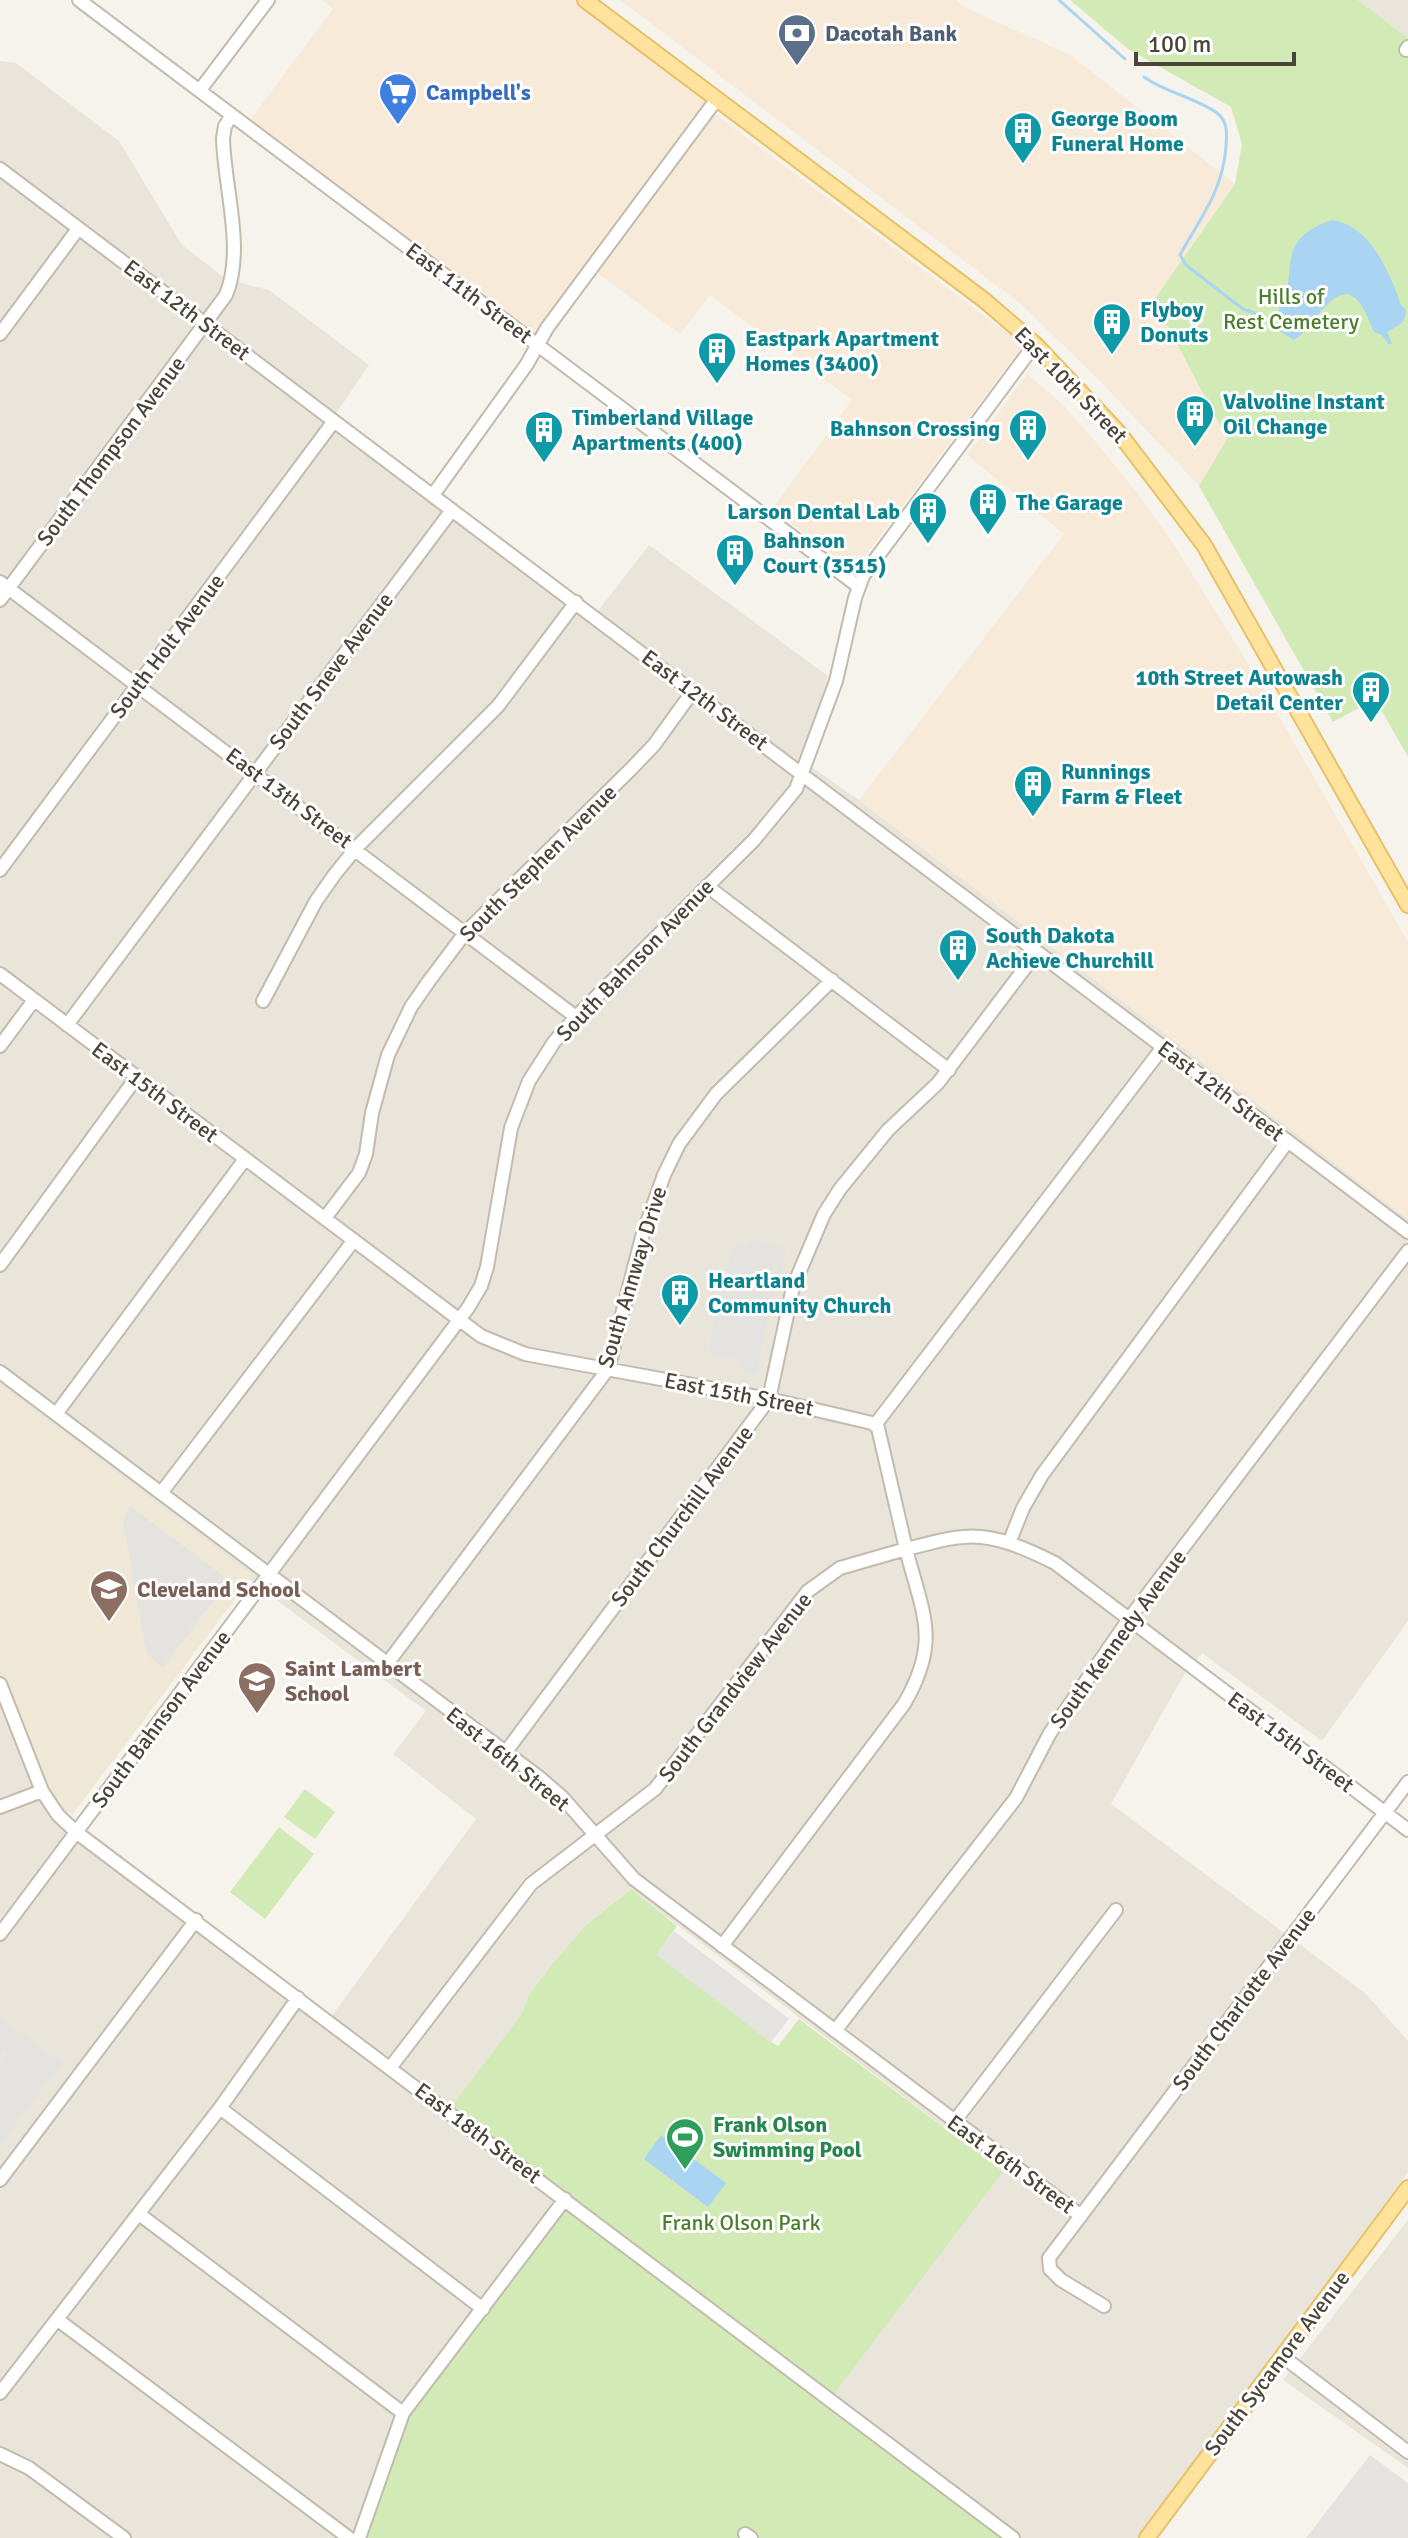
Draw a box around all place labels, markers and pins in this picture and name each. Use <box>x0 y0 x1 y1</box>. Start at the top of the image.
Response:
bank icon: Dacotah Bank <box>776 12 818 67</box>
place label: Dacotah Bank <box>825 20 957 47</box>
supermarket icon: Campbell's <box>377 71 419 126</box>
place label: Campbell's <box>426 79 531 106</box>
place label: George Boom Funeral Home <box>1051 105 1184 157</box>
building icon: George Boom Funeral Home <box>1002 110 1044 165</box>
place label: Flyboy Donuts <box>1140 296 1209 348</box>
building icon: Flyboy Donuts <box>1091 301 1133 356</box>
place label: Eastpark Apartment Homes (3400) <box>745 325 939 377</box>
building icon: Eastpark Apartment Homes (3400) <box>696 330 738 385</box>
place label: Valvoline Instant Oil Change <box>1223 388 1385 440</box>
building icon: Valvoline Instant Oil Change <box>1174 393 1216 448</box>
place label: Timberland Village Apartments (400) <box>572 404 753 456</box>
building icon: Bahnson Crossing <box>1007 407 1049 462</box>
building icon: Timberland Village Apartments (400) <box>523 409 565 464</box>
place label: Bahnson Crossing <box>830 415 1000 442</box>
building icon: The Garage <box>967 481 1009 536</box>
place label: The Garage <box>1016 489 1123 516</box>
building icon: Larson Dental Lab <box>907 490 949 545</box>
place label: Larson Dental Lab <box>727 498 900 525</box>
place label: Bahnson Court (3515) <box>763 527 887 579</box>
building icon: Bahnson Court (3515) <box>714 532 756 587</box>
place label: 10th Street Autowash Detail Center <box>1136 664 1343 716</box>
building icon: 10th Street Autowash Detail Center <box>1350 669 1392 724</box>
place label: Runnings Farm & Fleet <box>1061 758 1182 810</box>
building icon: Runnings Farm & Fleet <box>1012 763 1054 818</box>
place label: South Dakota Achieve Churchill <box>986 922 1154 974</box>
building icon: South Dakota Achieve Churchill <box>937 927 979 982</box>
place label: Heartland Community Church <box>708 1267 891 1319</box>
building icon: Heartland Community Church <box>659 1272 701 1327</box>
school or university icon: Cleveland School <box>88 1568 130 1623</box>
place label: Cleveland School <box>137 1576 301 1603</box>
place label: Saint Lambert School <box>285 1655 421 1707</box>
school or university icon: Saint Lambert School <box>236 1660 278 1715</box>
place label: Frank Olson Swimming Pool <box>713 2111 862 2163</box>
sports icon: Frank Olson Swimming Pool <box>664 2116 706 2171</box>

